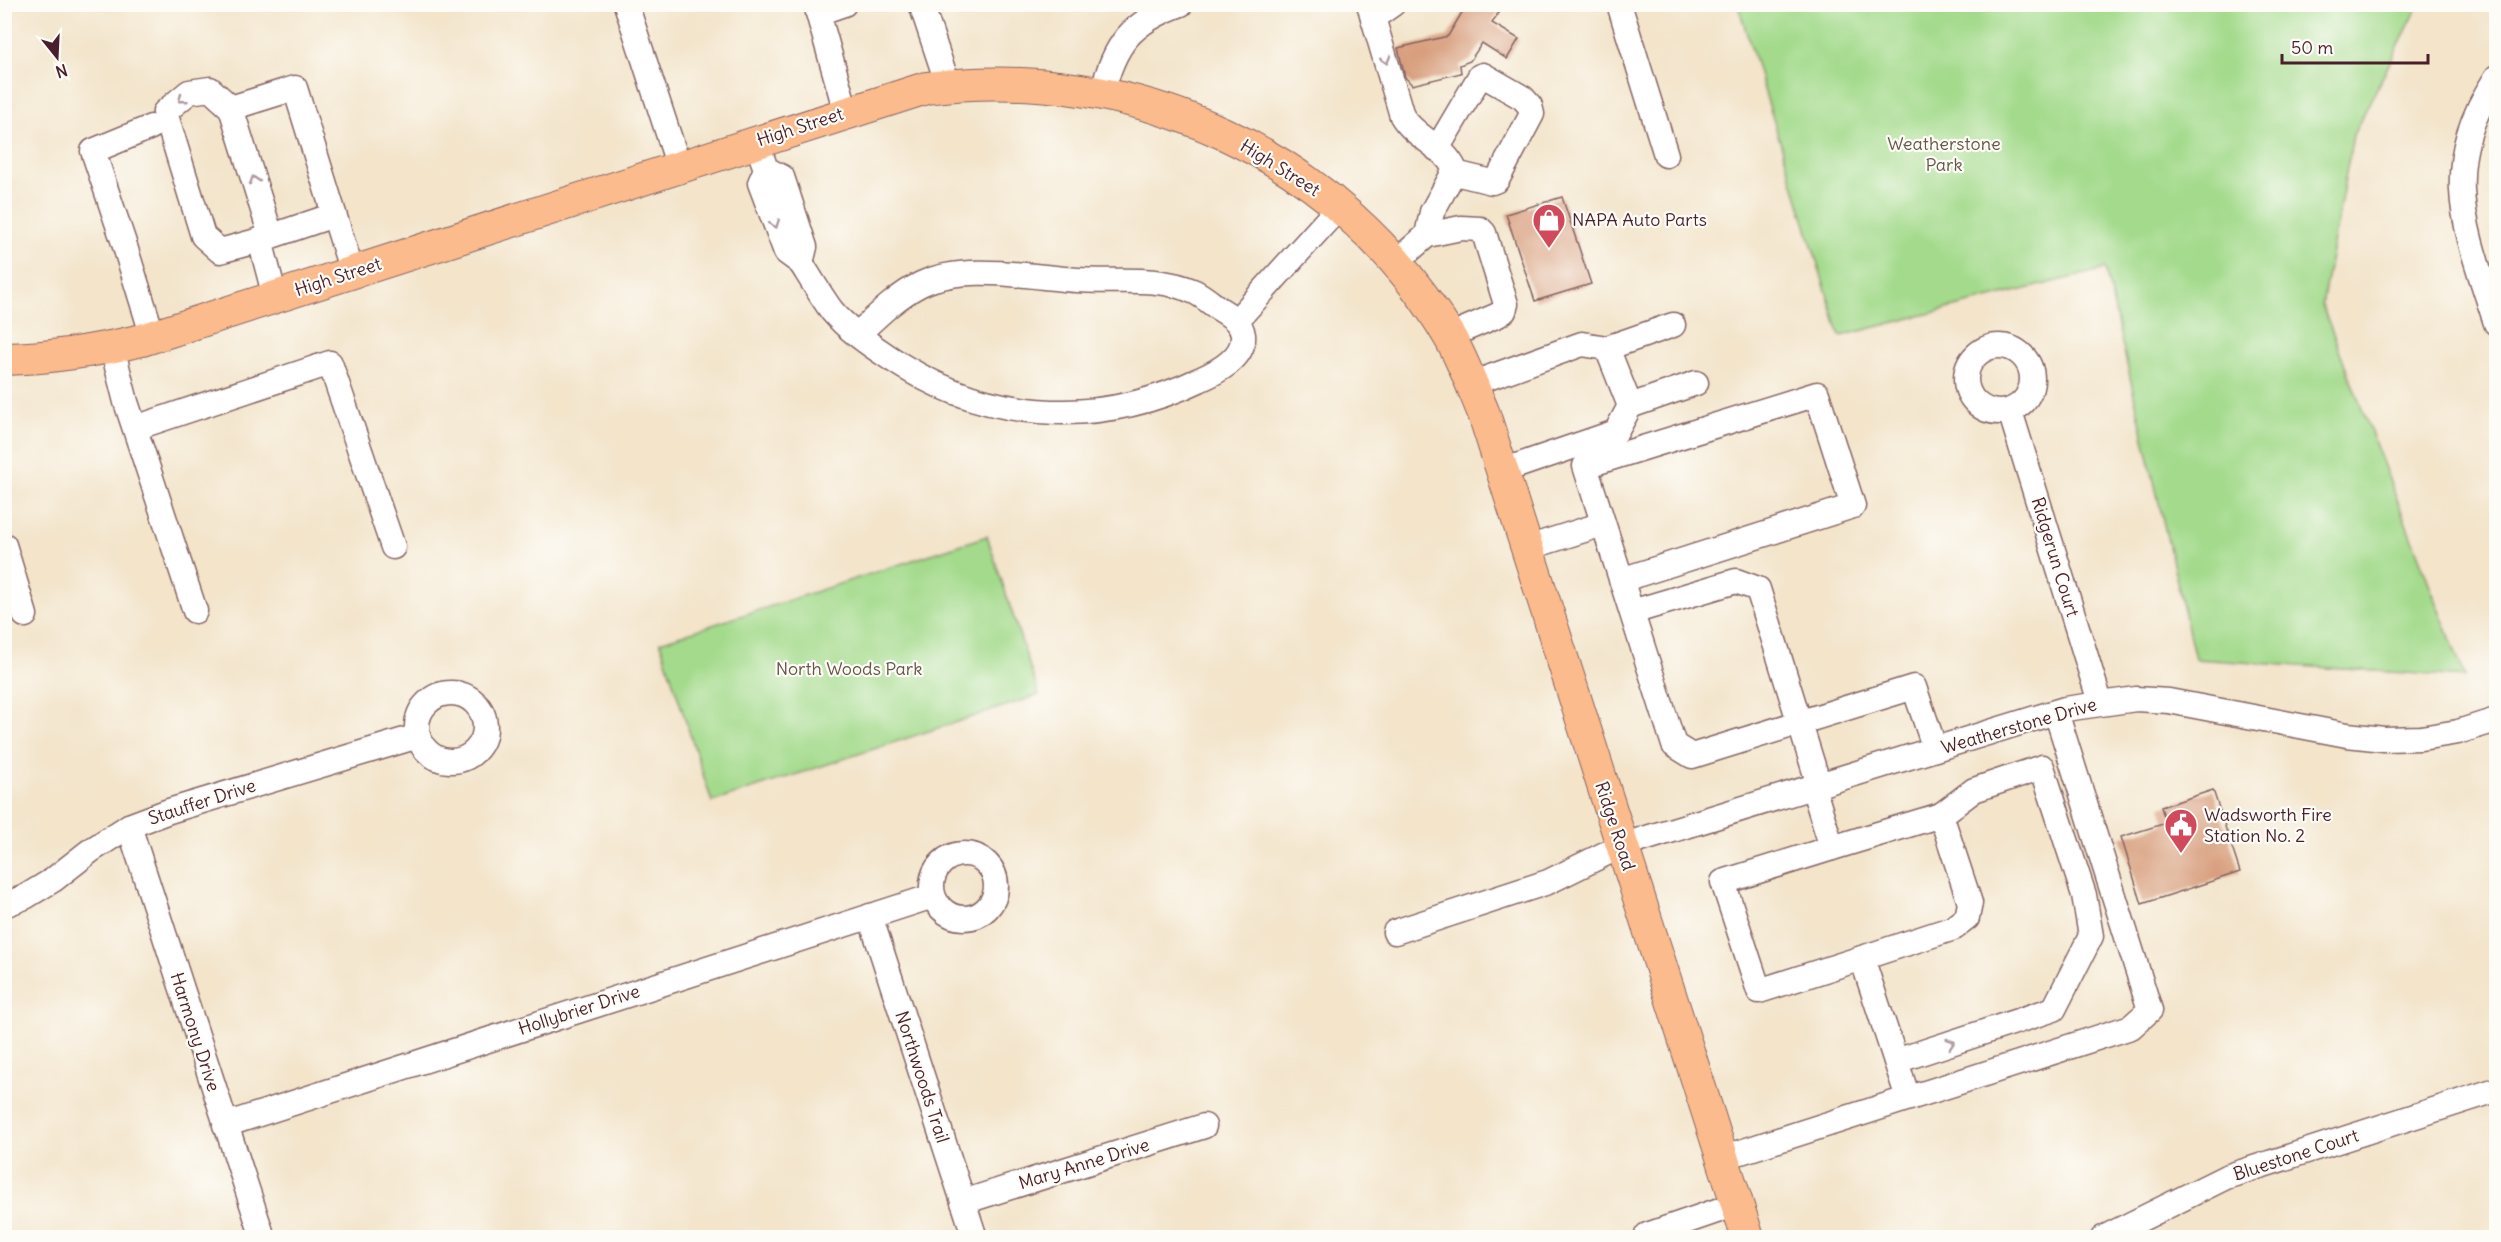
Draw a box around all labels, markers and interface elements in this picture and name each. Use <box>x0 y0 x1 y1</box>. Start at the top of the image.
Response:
north arrow <box>27 27 87 87</box>
scale bar <box>2282 27 2428 65</box>
text: 50 m <box>2291 36 2333 59</box>
one-way arrow <box>1379 54 1391 65</box>
text: N <box>53 60 70 82</box>
one-way arrow <box>178 91 189 102</box>
street label: High Street <box>754 102 846 151</box>
park label: Weatherstone Park <box>1887 132 2001 176</box>
street label: High Street <box>1236 134 1324 201</box>
one-way arrow <box>249 175 261 186</box>
shop icon: NAPA Auto Parts <box>1531 202 1567 249</box>
place label: NAPA Auto Parts <box>1572 208 1707 231</box>
one-way arrow <box>767 218 780 228</box>
street label: High Street <box>292 252 384 301</box>
street label: Ridgerun Court <box>2026 494 2085 620</box>
park label: North Woods Park <box>776 657 922 680</box>
street label: Weatherstone Drive <box>1939 692 2099 759</box>
street label: Stauffer Drive <box>145 773 259 830</box>
street label: Ridge Road <box>1590 778 1641 874</box>
place label: Wadsworth Fire Station No. 2 <box>2204 803 2332 847</box>
public building icon: Wadsworth Fire Station No. 2 <box>2163 807 2199 854</box>
street label: Harmony Drive <box>165 969 226 1094</box>
street label: Hollybrier Drive <box>515 979 643 1040</box>
street label: Northwoods Trail <box>890 1008 955 1146</box>
one-way arrow <box>1945 1038 1956 1050</box>
street label: Bluestone Court <box>2230 1123 2361 1186</box>
street label: Mary Anne Drive <box>1016 1133 1152 1194</box>

